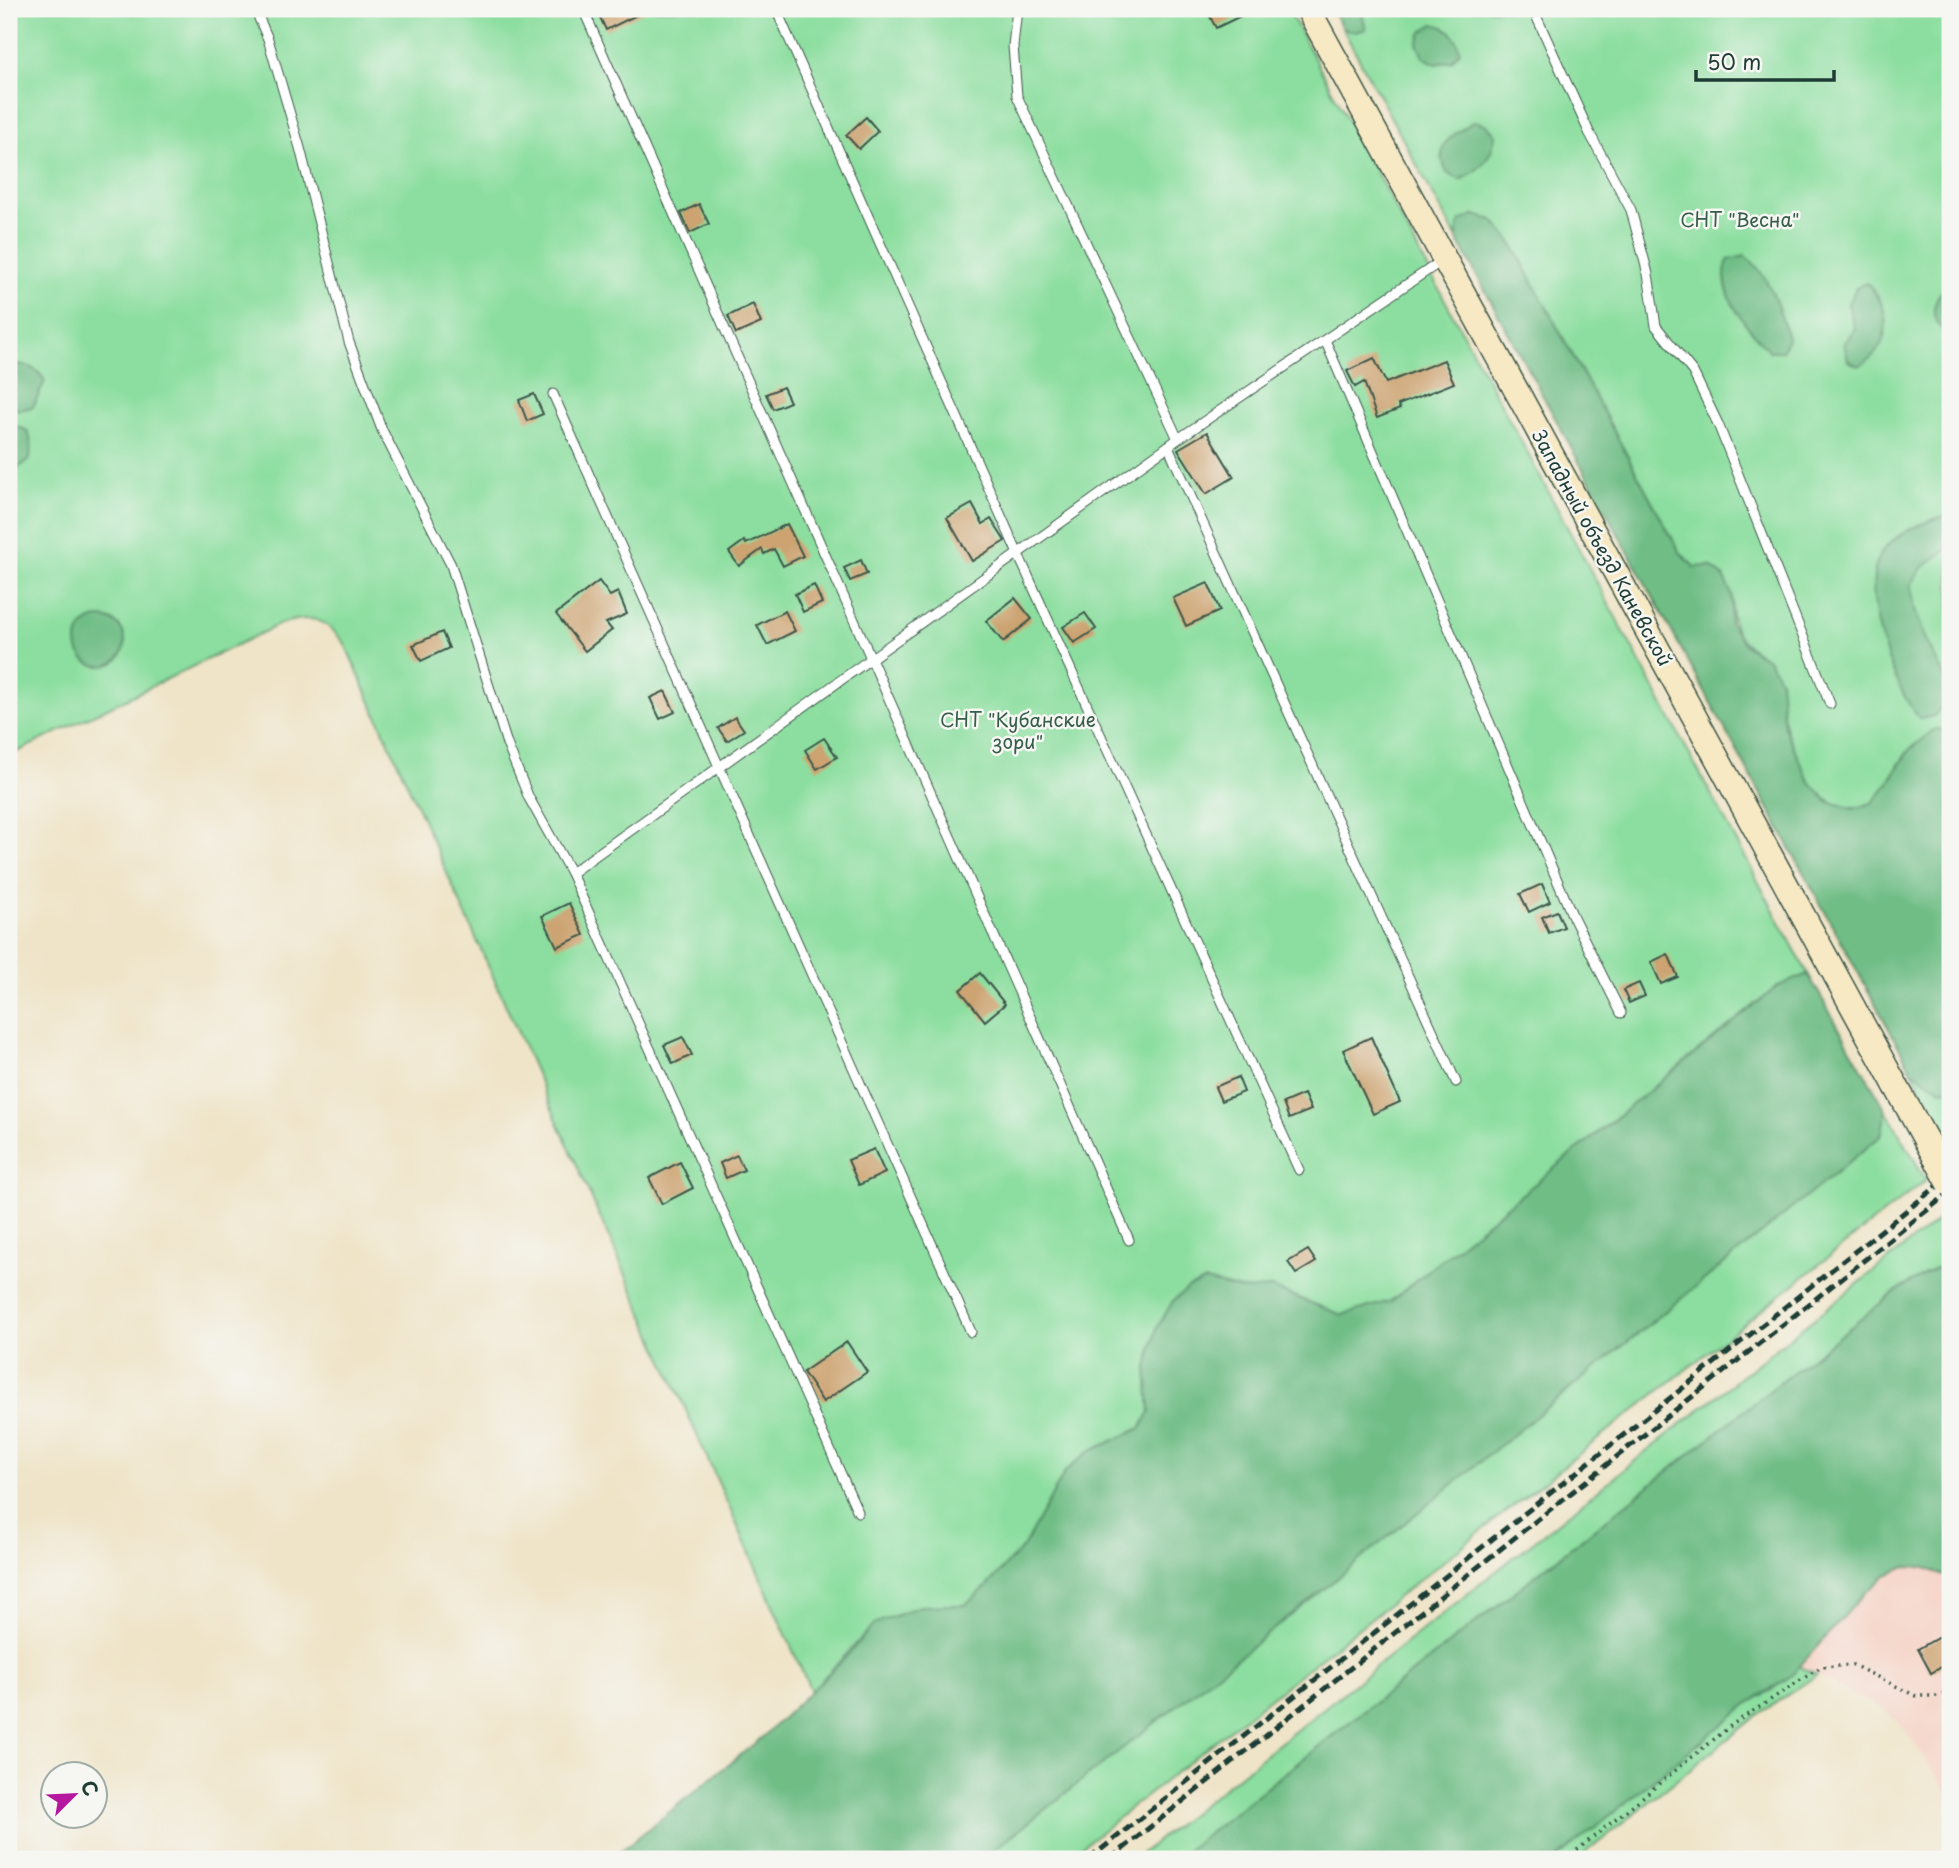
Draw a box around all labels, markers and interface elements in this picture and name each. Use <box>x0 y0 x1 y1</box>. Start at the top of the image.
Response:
scale bar <box>1696 38 1835 82</box>
text: 50 m <box>1707 45 1761 77</box>
park label: СНТ "Весна" <box>1680 205 1800 233</box>
street label: Западный объезд Каневской <box>1526 424 1680 671</box>
park label: СНТ "Кубанские зори" <box>940 705 1096 755</box>
north arrow <box>38 1759 108 1829</box>
text: С <box>75 1775 106 1800</box>

